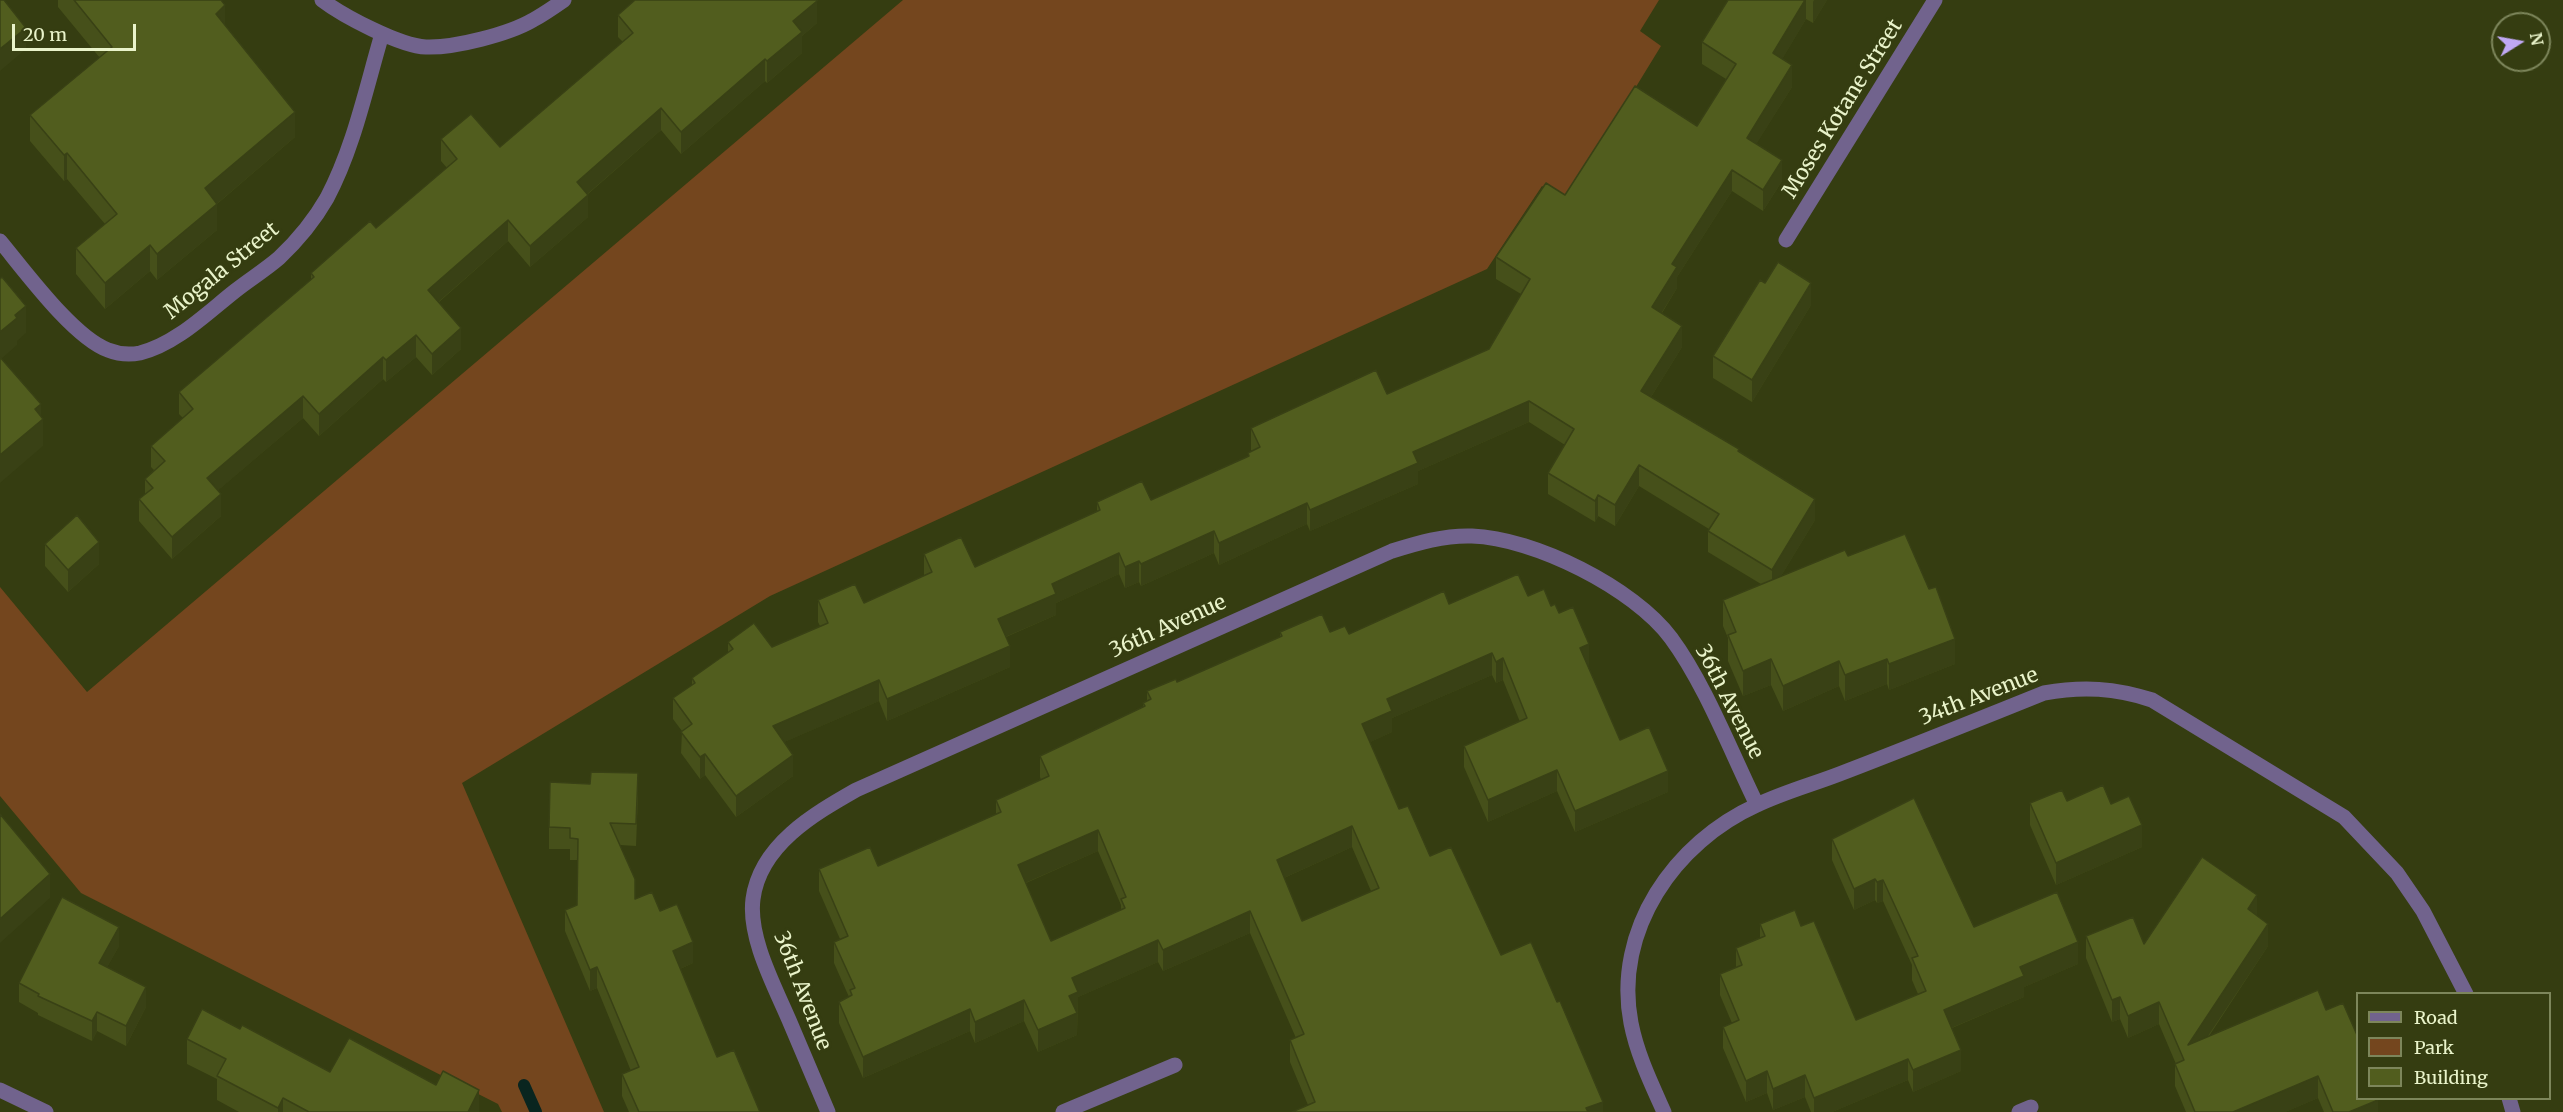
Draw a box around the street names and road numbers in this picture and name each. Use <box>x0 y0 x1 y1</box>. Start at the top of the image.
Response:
street label: Moses Kotane Street <box>1778 15 1908 203</box>
street label: Mogala Street <box>160 217 284 325</box>
street label: 36th Avenue <box>1106 590 1230 664</box>
street label: 36th Avenue <box>1689 641 1769 763</box>
street label: 34th Avenue <box>1916 663 2042 731</box>
street label: 36th Avenue <box>768 928 836 1054</box>

